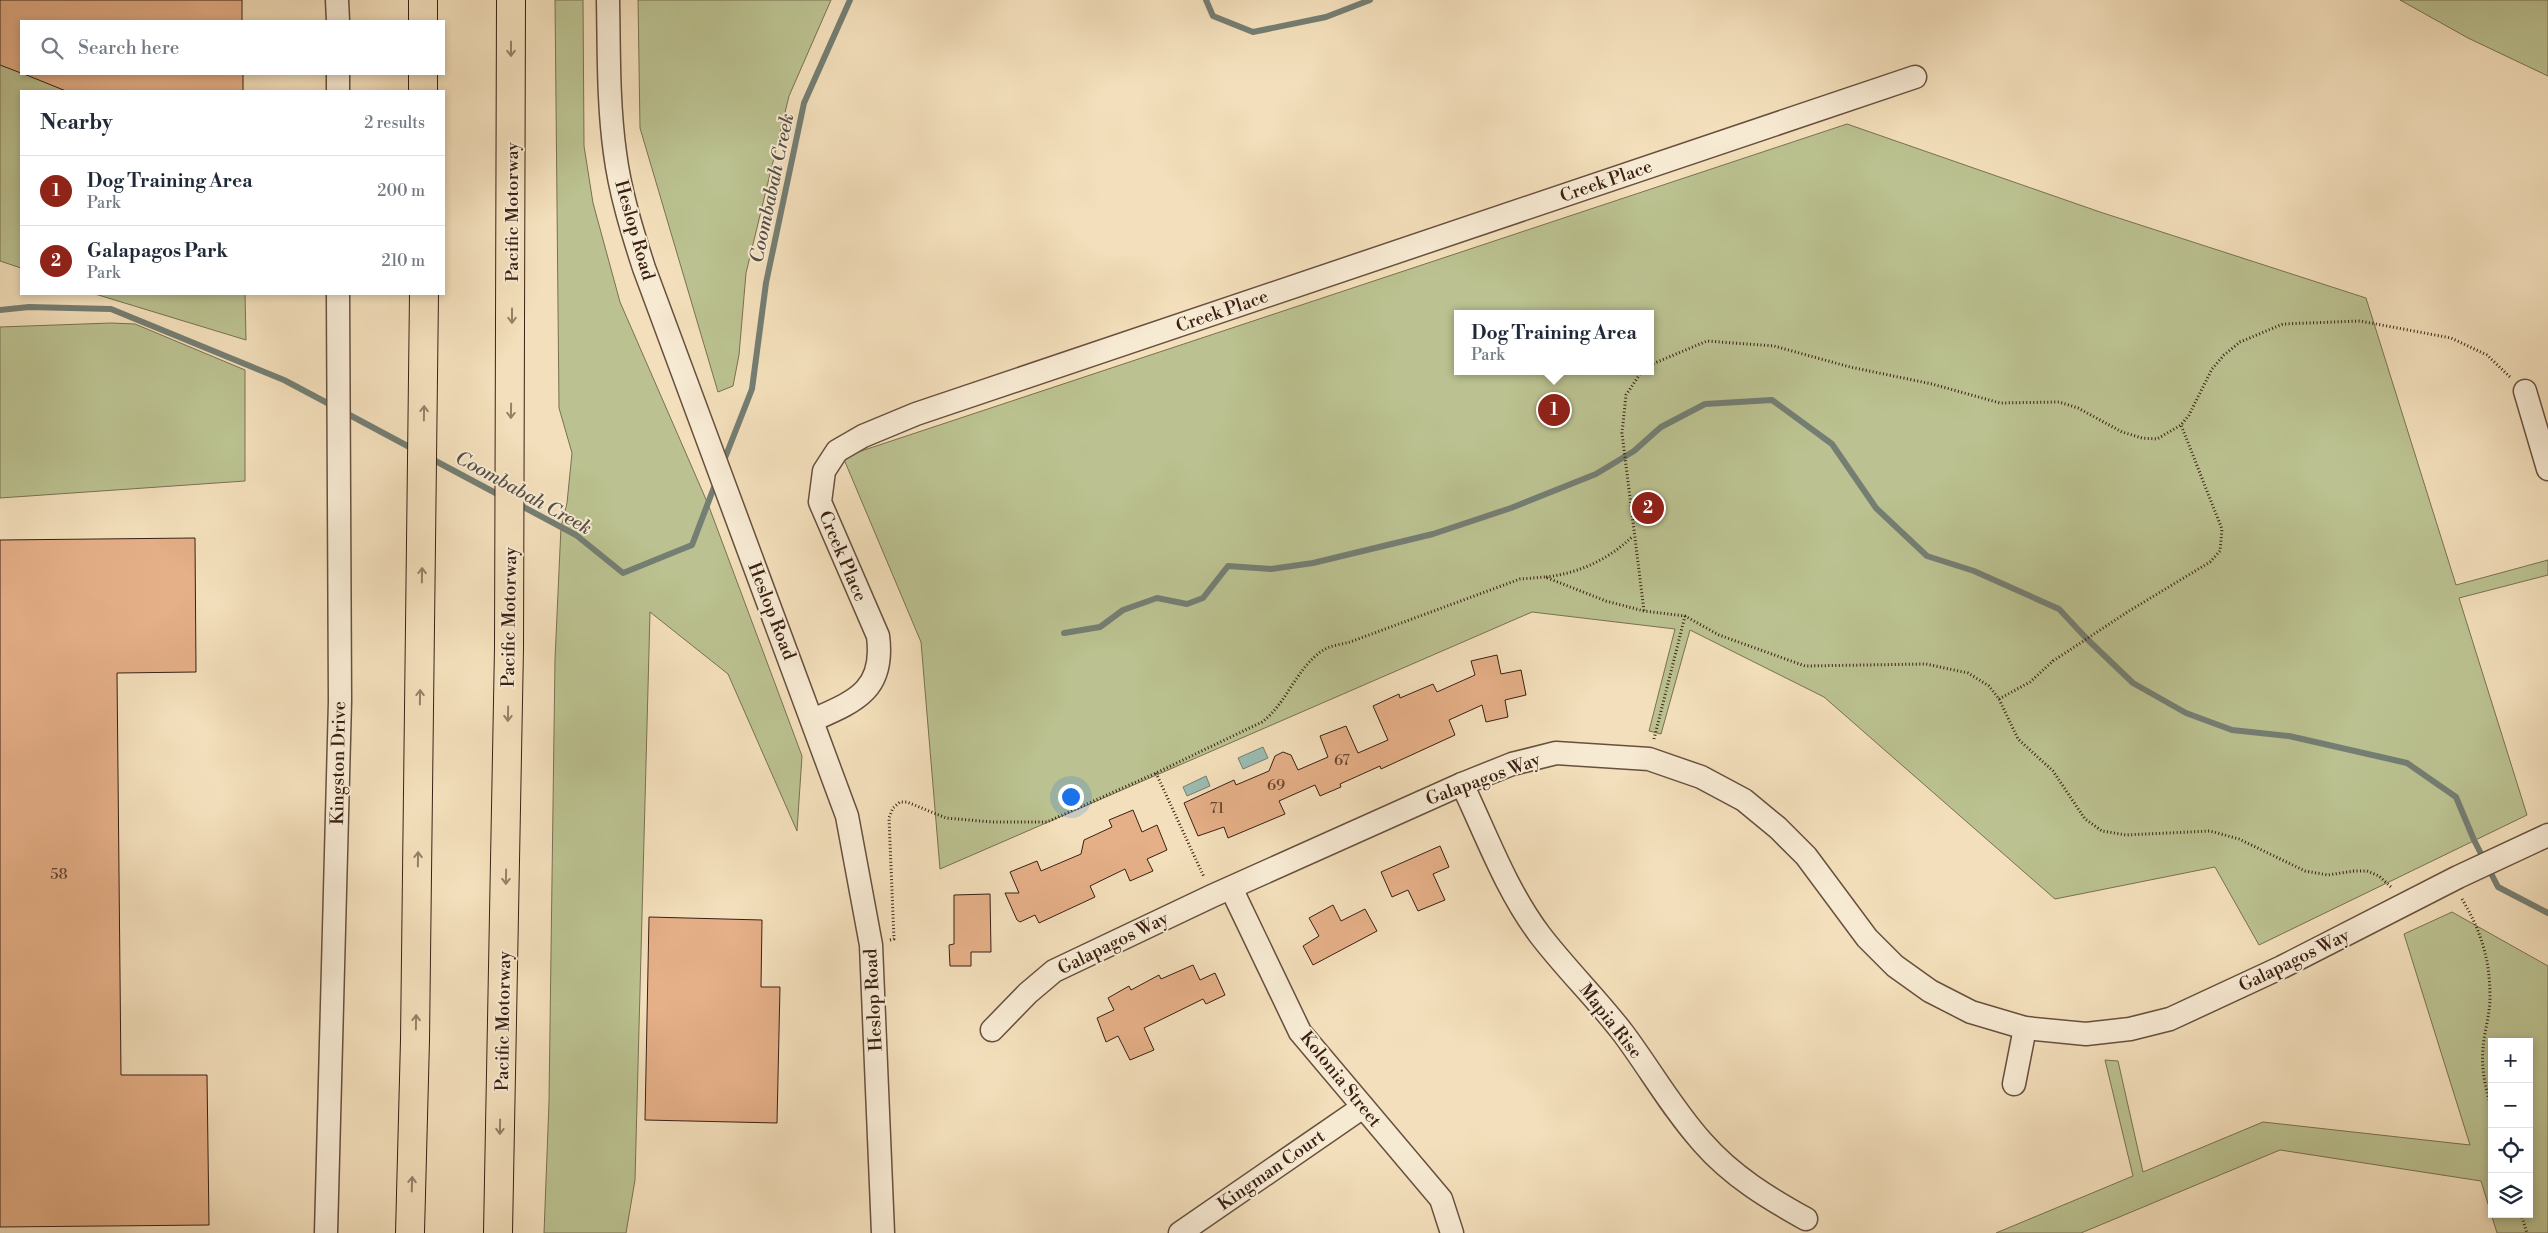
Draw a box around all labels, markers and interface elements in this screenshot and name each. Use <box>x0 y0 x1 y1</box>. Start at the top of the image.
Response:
search box <box>20 20 445 75</box>
icon: search <box>38 34 66 62</box>
text: Search here <box>78 36 179 60</box>
one-way arrow <box>506 40 516 56</box>
text: Nearby <box>40 110 113 136</box>
water label: Coombabah Creek <box>744 111 800 265</box>
text: 2 results <box>364 113 425 133</box>
street label: Pacific Motorway <box>501 142 524 282</box>
street label: Creek Place <box>1557 155 1655 208</box>
text: Dog Training Area <box>87 169 252 193</box>
street label: Heslop Road <box>609 178 660 283</box>
text: 1 <box>52 181 60 201</box>
text: 200 m <box>377 181 425 201</box>
text: Park <box>87 193 120 213</box>
text: Galapagos Park <box>87 239 228 263</box>
text: 2 <box>51 251 61 271</box>
text: 210 m <box>381 251 425 271</box>
text: Park <box>87 263 120 283</box>
street label: Creek Place <box>1173 285 1271 338</box>
one-way arrow <box>507 308 517 324</box>
popup <box>1454 310 1654 375</box>
text: Dog Training Area <box>1471 321 1637 345</box>
text: Park <box>1471 345 1505 365</box>
pin: 1 <box>1538 391 1570 429</box>
one-way arrow <box>506 402 516 419</box>
one-way arrow <box>419 405 428 421</box>
water label: Coombabah Creek <box>451 446 596 540</box>
pin: 2 <box>1632 489 1664 527</box>
street label: Creek Place <box>813 507 872 605</box>
street label: Pacific Motorway <box>497 546 522 687</box>
street label: Heslop Road <box>742 559 801 664</box>
one-way arrow <box>417 568 426 584</box>
one-way arrow <box>415 689 425 706</box>
street label: Kingston Drive <box>326 701 351 825</box>
one-way arrow <box>503 706 513 722</box>
street label: Galapagos Way <box>1423 748 1544 811</box>
house number: 67 <box>1334 751 1350 770</box>
house number: 69 <box>1267 776 1285 795</box>
your location <box>1058 784 1084 810</box>
house number: 71 <box>1210 799 1225 818</box>
one-way arrow <box>413 852 423 868</box>
house number: 58 <box>50 865 68 884</box>
one-way arrow <box>501 868 511 885</box>
street label: Galapagos Way <box>1054 907 1173 980</box>
street label: Galapagos Way <box>2235 924 2354 997</box>
street label: Heslop Road <box>859 947 888 1052</box>
street label: Pacific Motorway <box>491 950 516 1091</box>
street label: Mapia Rise <box>1574 979 1647 1064</box>
one-way arrow <box>411 1014 421 1030</box>
street label: Kolonia Street <box>1295 1027 1387 1132</box>
map controls <box>2488 1038 2533 1218</box>
button: + <box>2488 1038 2533 1083</box>
button: − <box>2488 1083 2533 1128</box>
one-way arrow <box>495 1118 505 1134</box>
street label: Kingman Court <box>1213 1125 1330 1216</box>
button: locate <box>2488 1128 2533 1173</box>
button: layers <box>2488 1173 2533 1218</box>
one-way arrow <box>407 1177 416 1193</box>

